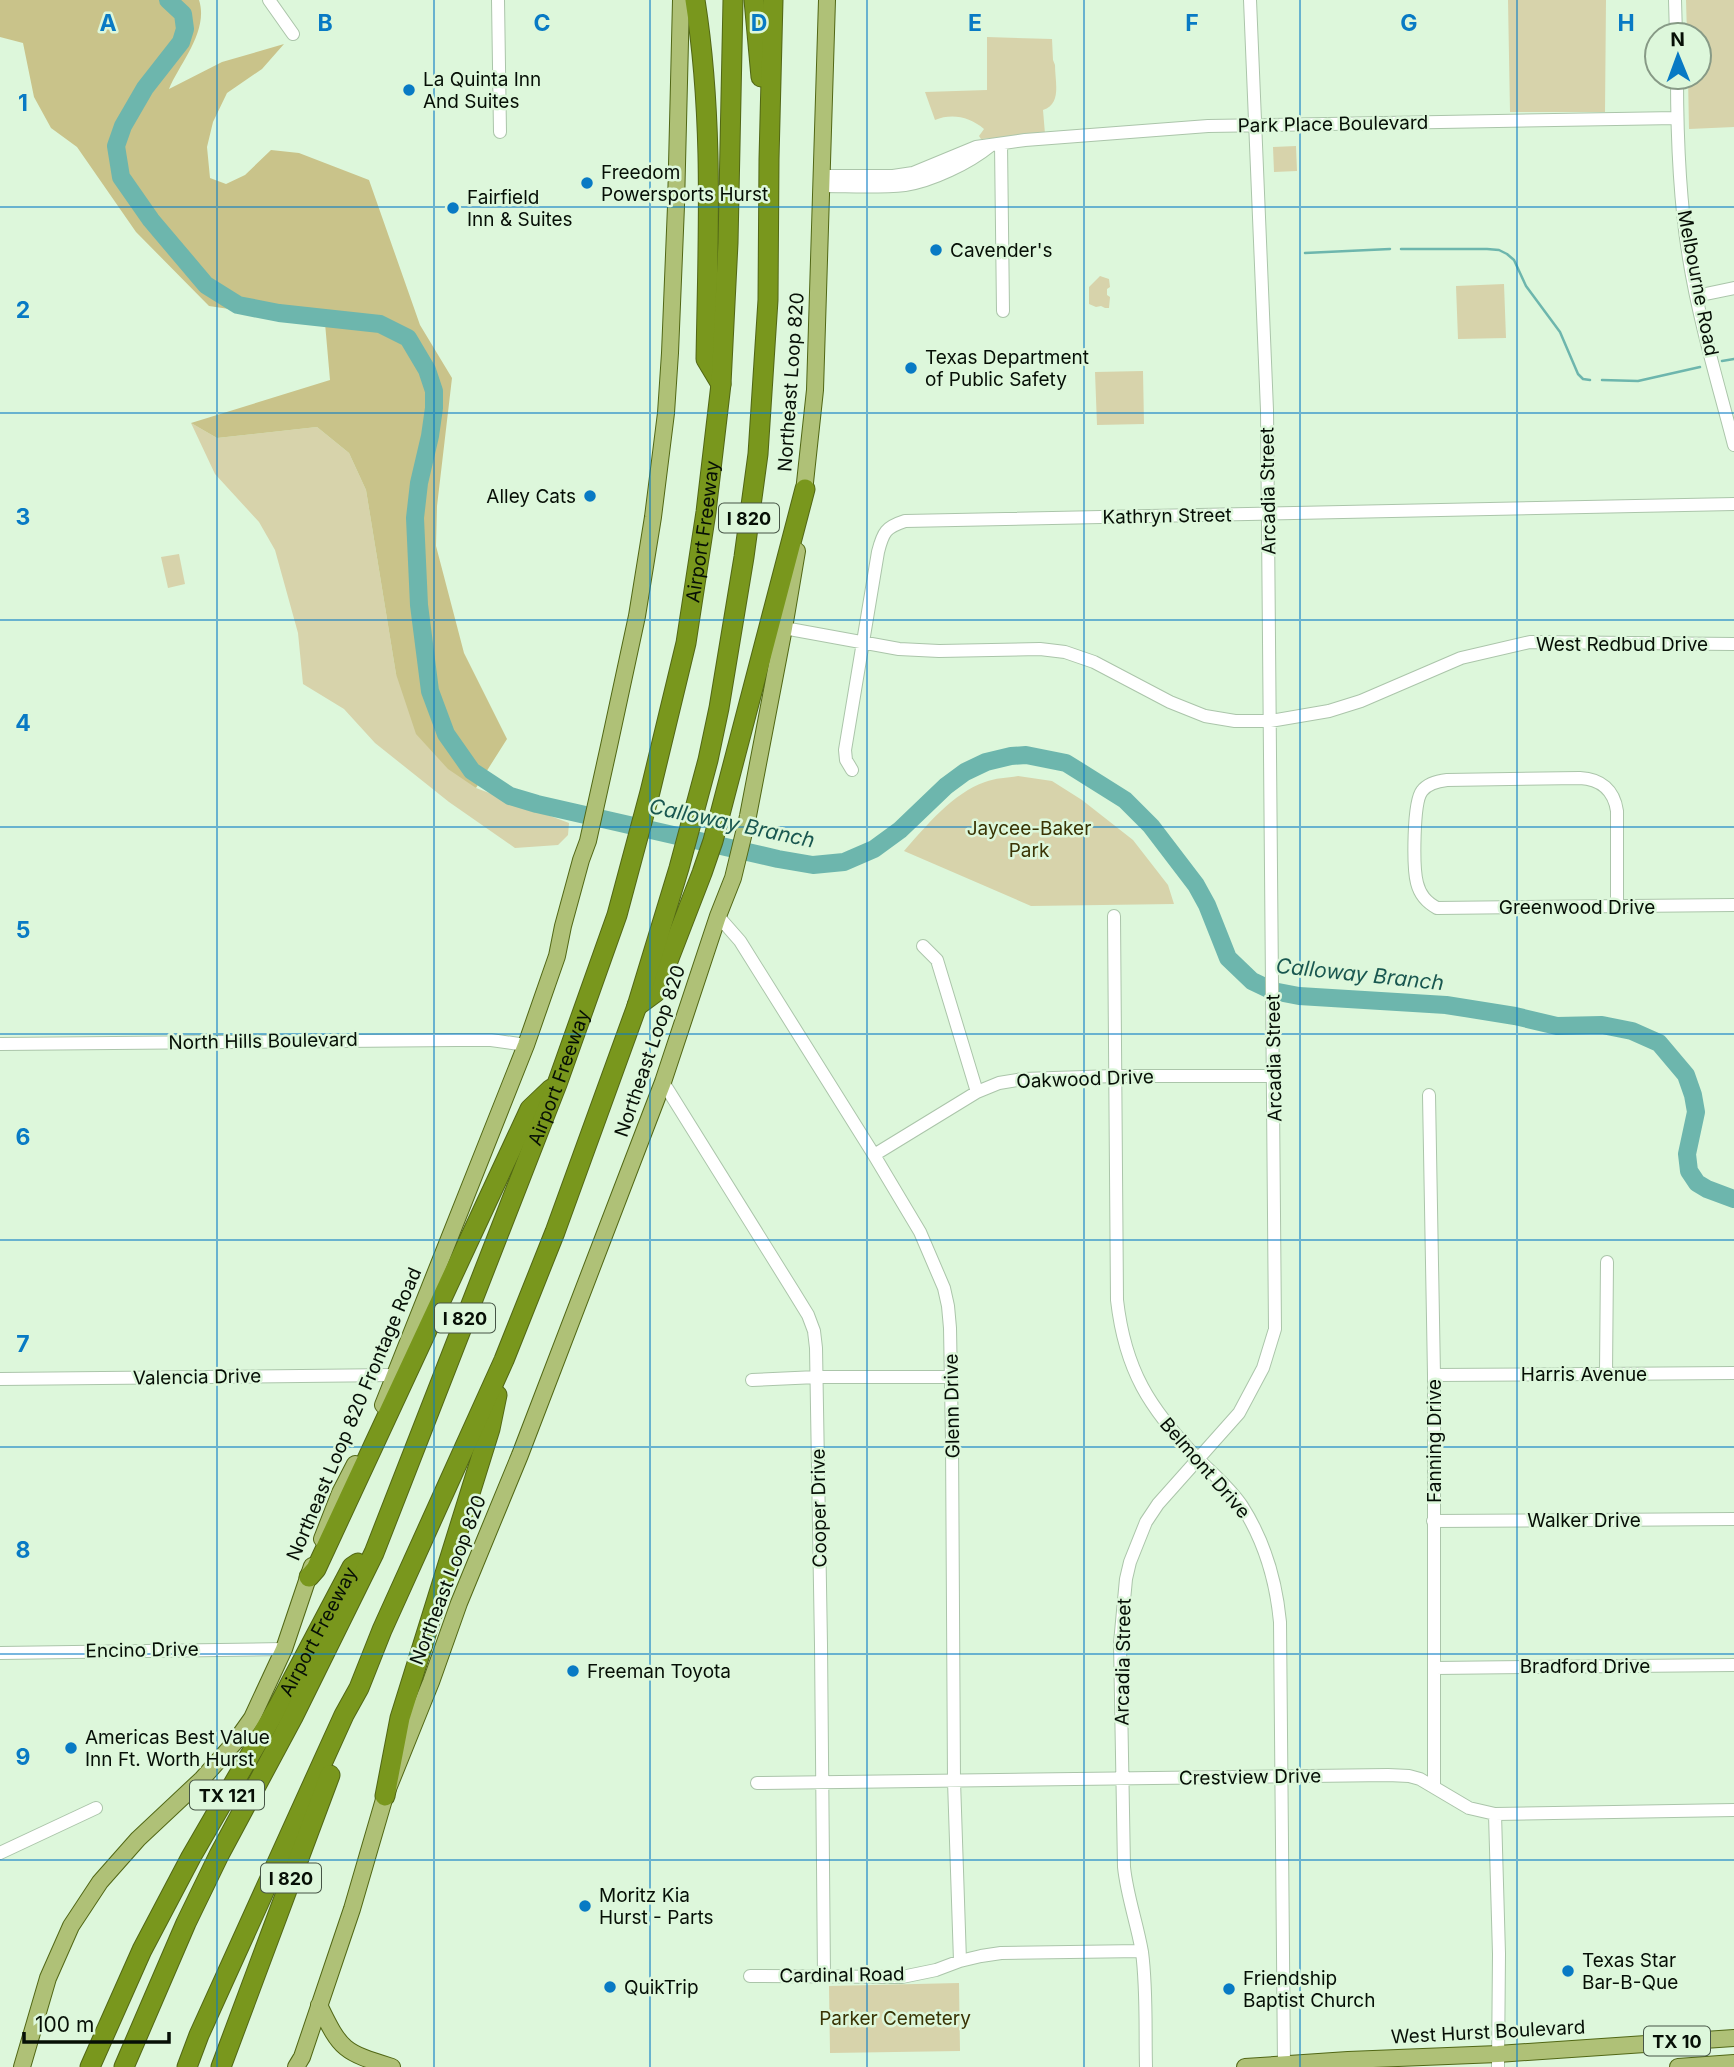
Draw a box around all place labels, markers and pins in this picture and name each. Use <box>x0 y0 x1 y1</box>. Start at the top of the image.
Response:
place label: La Quinta Inn And Suites <box>423 68 541 113</box>
marker: La Quinta Inn And Suites <box>401 82 417 98</box>
place label: Freedom Powersports Hurst <box>601 161 768 206</box>
marker: Freedom Powersports Hurst <box>579 175 595 191</box>
place label: Fairfield Inn & Suites <box>467 186 573 231</box>
marker: Fairfield Inn & Suites <box>445 200 461 216</box>
place label: Cavender's <box>950 239 1052 262</box>
marker: Cavender's <box>928 242 944 258</box>
place label: Texas Department of Public Safety <box>925 346 1089 391</box>
marker: Texas Department of Public Safety <box>903 360 919 376</box>
place label: Alley Cats <box>486 485 576 508</box>
marker: Alley Cats <box>582 488 598 504</box>
place label: Freeman Toyota <box>587 1660 731 1683</box>
marker: Freeman Toyota <box>565 1663 581 1679</box>
place label: Americas Best Value Inn Ft. Worth Hurst <box>85 1726 270 1771</box>
marker: Americas Best Value Inn Ft. Worth Hurst <box>63 1740 79 1756</box>
place label: Moritz Kia Hurst - Parts <box>599 1884 714 1929</box>
marker: Moritz Kia Hurst - Parts <box>577 1898 593 1914</box>
place label: Texas Star Bar-B-Que <box>1582 1949 1678 1994</box>
marker: Texas Star Bar-B-Que <box>1560 1963 1576 1979</box>
place label: Friendship Baptist Church <box>1243 1967 1375 2012</box>
place label: QuikTrip <box>624 1976 699 1999</box>
marker: QuikTrip <box>602 1979 618 1995</box>
marker: Friendship Baptist Church <box>1221 1981 1237 1997</box>

